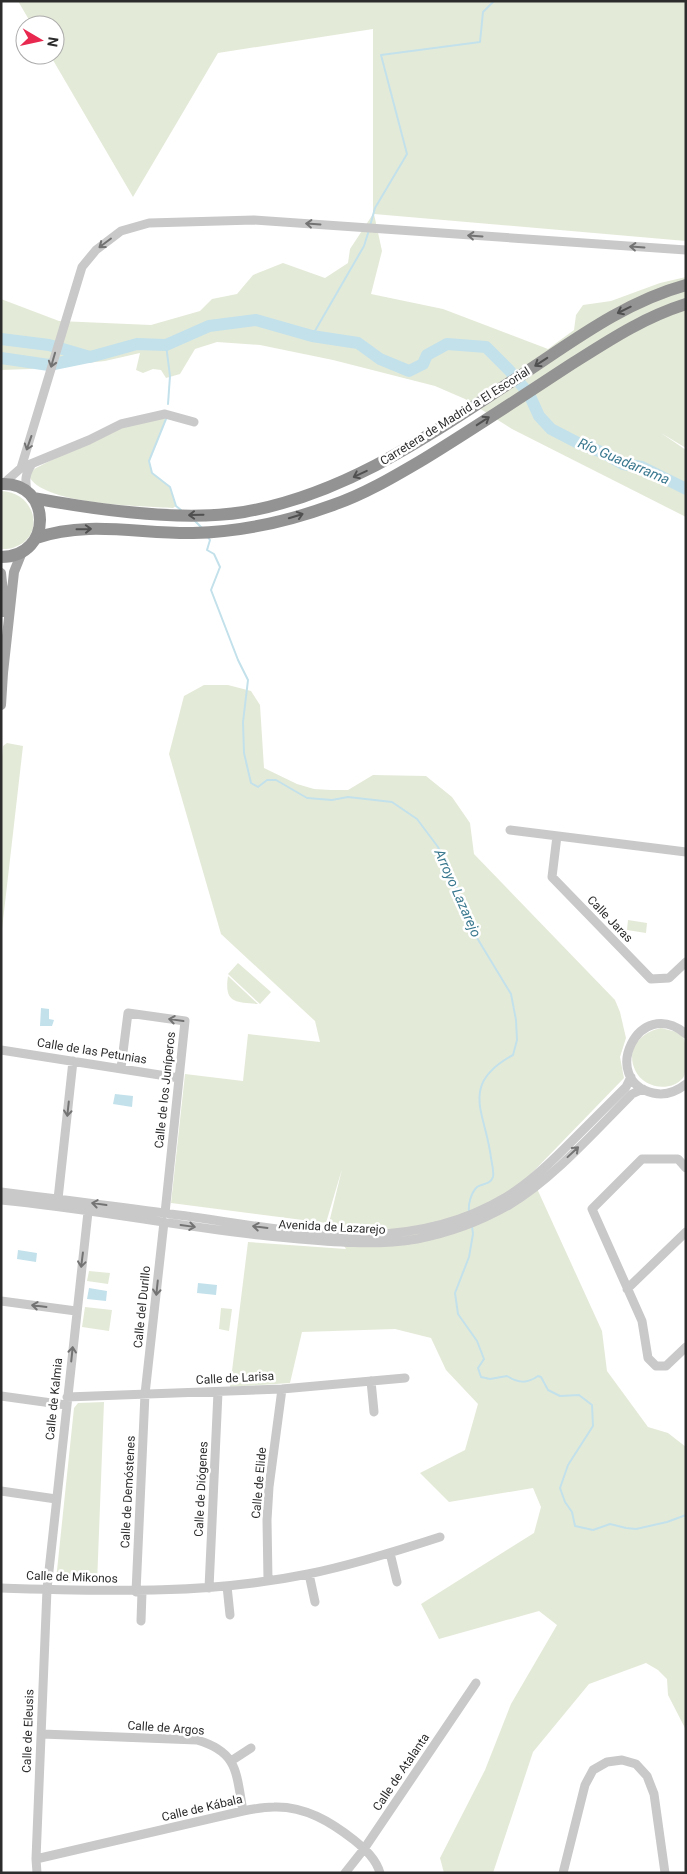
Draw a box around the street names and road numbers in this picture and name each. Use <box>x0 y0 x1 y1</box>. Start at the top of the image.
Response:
street label: Carretera de Madrid a El Escorial <box>378 364 532 468</box>
street label: Calle Jaras <box>584 893 636 945</box>
street label: Calle de los Juníperos <box>152 1031 178 1149</box>
street label: Calle de las Petunias <box>36 1035 148 1067</box>
street label: Avenida de Lazarejo <box>278 1217 386 1237</box>
street label: Calle del Durillo <box>131 1265 153 1349</box>
street label: Calle de Kalmia <box>43 1357 65 1441</box>
street label: Calle de Larisa <box>196 1369 274 1387</box>
street label: Calle de Demóstenes <box>118 1435 138 1549</box>
street label: Calle de Diógenes <box>192 1441 210 1537</box>
street label: Calle de Elide <box>249 1447 269 1519</box>
street label: Calle de Mikonos <box>26 1568 118 1586</box>
street label: Calle de Eleusis <box>20 1689 36 1773</box>
street label: Calle de Argos <box>127 1718 205 1738</box>
street label: Calle de Atalanta <box>370 1731 432 1813</box>
street label: Calle de Kábala <box>160 1792 244 1824</box>

